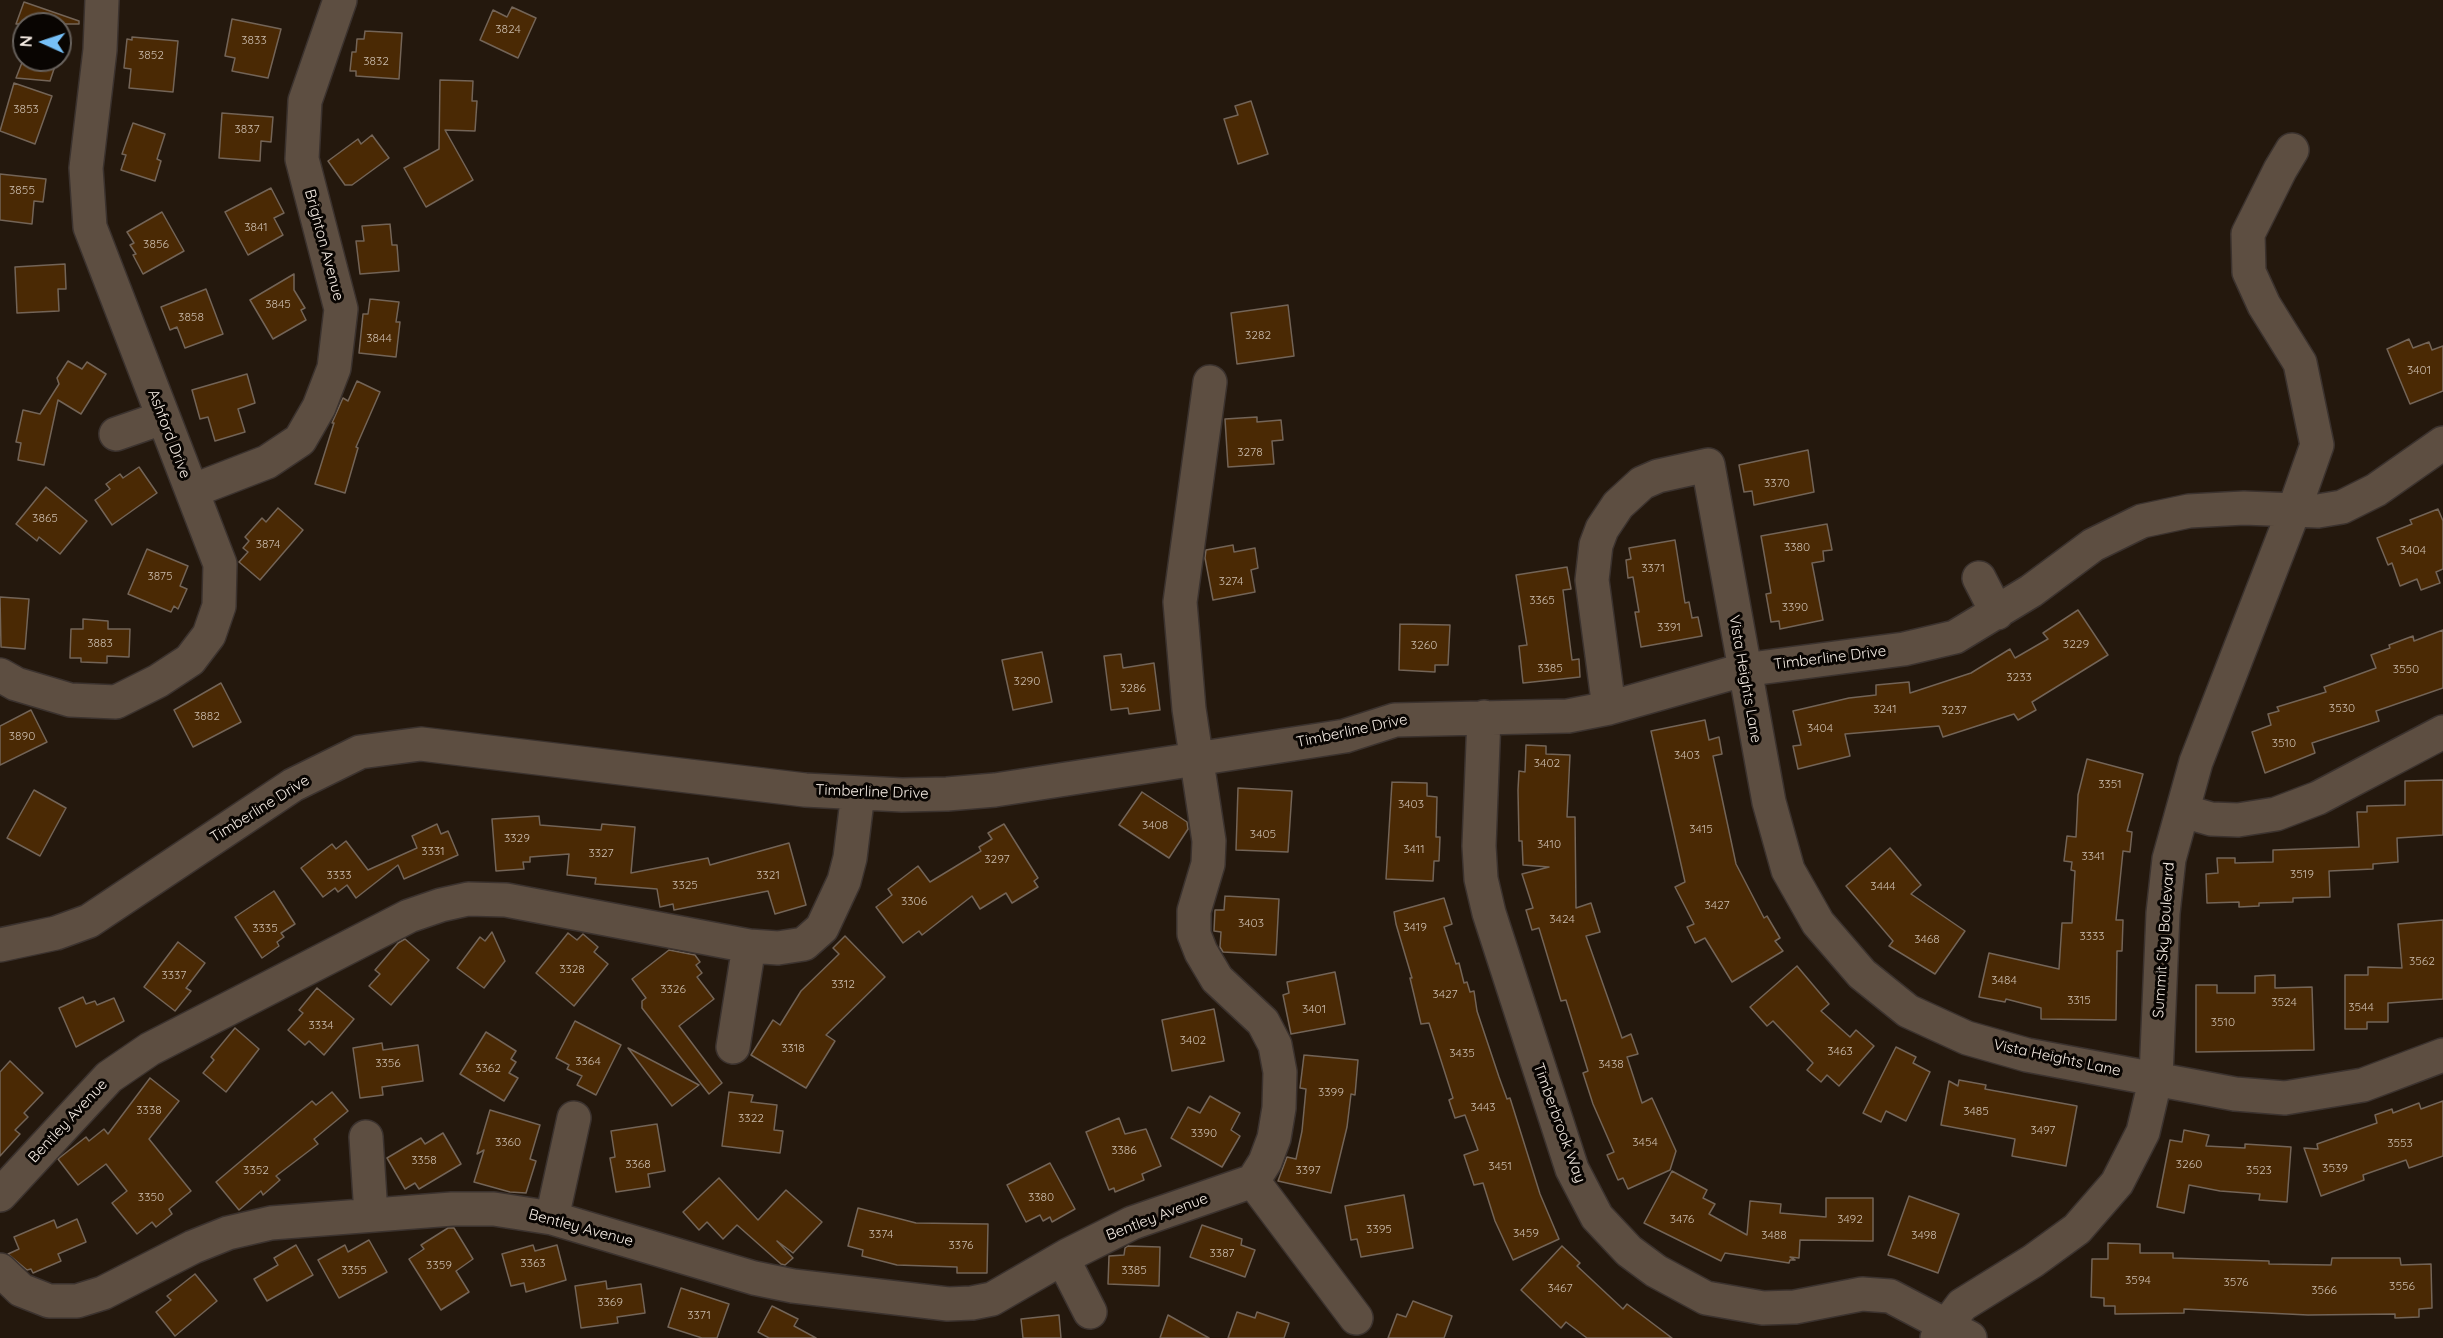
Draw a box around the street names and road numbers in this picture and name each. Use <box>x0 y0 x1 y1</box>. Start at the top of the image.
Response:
street label: Brighton Avenue <box>300 187 348 303</box>
street label: Ashford Drive <box>144 387 194 481</box>
street label: Vista Heights Lane <box>1725 614 1765 744</box>
street label: Timberline Drive <box>1773 642 1887 674</box>
street label: Timberline Drive <box>1295 710 1409 752</box>
street label: Timberline Drive <box>207 771 313 847</box>
street label: Timberline Drive <box>815 781 929 803</box>
street label: Summit Sky Boulevard <box>2150 861 2178 1019</box>
street label: Vista Heights Lane <box>1992 1036 2122 1080</box>
street label: Timberbrook Way <box>1529 1061 1589 1185</box>
street label: Bentley Avenue <box>25 1076 111 1166</box>
street label: Bentley Avenue <box>1104 1189 1210 1245</box>
street label: Bentley Avenue <box>527 1205 635 1251</box>

